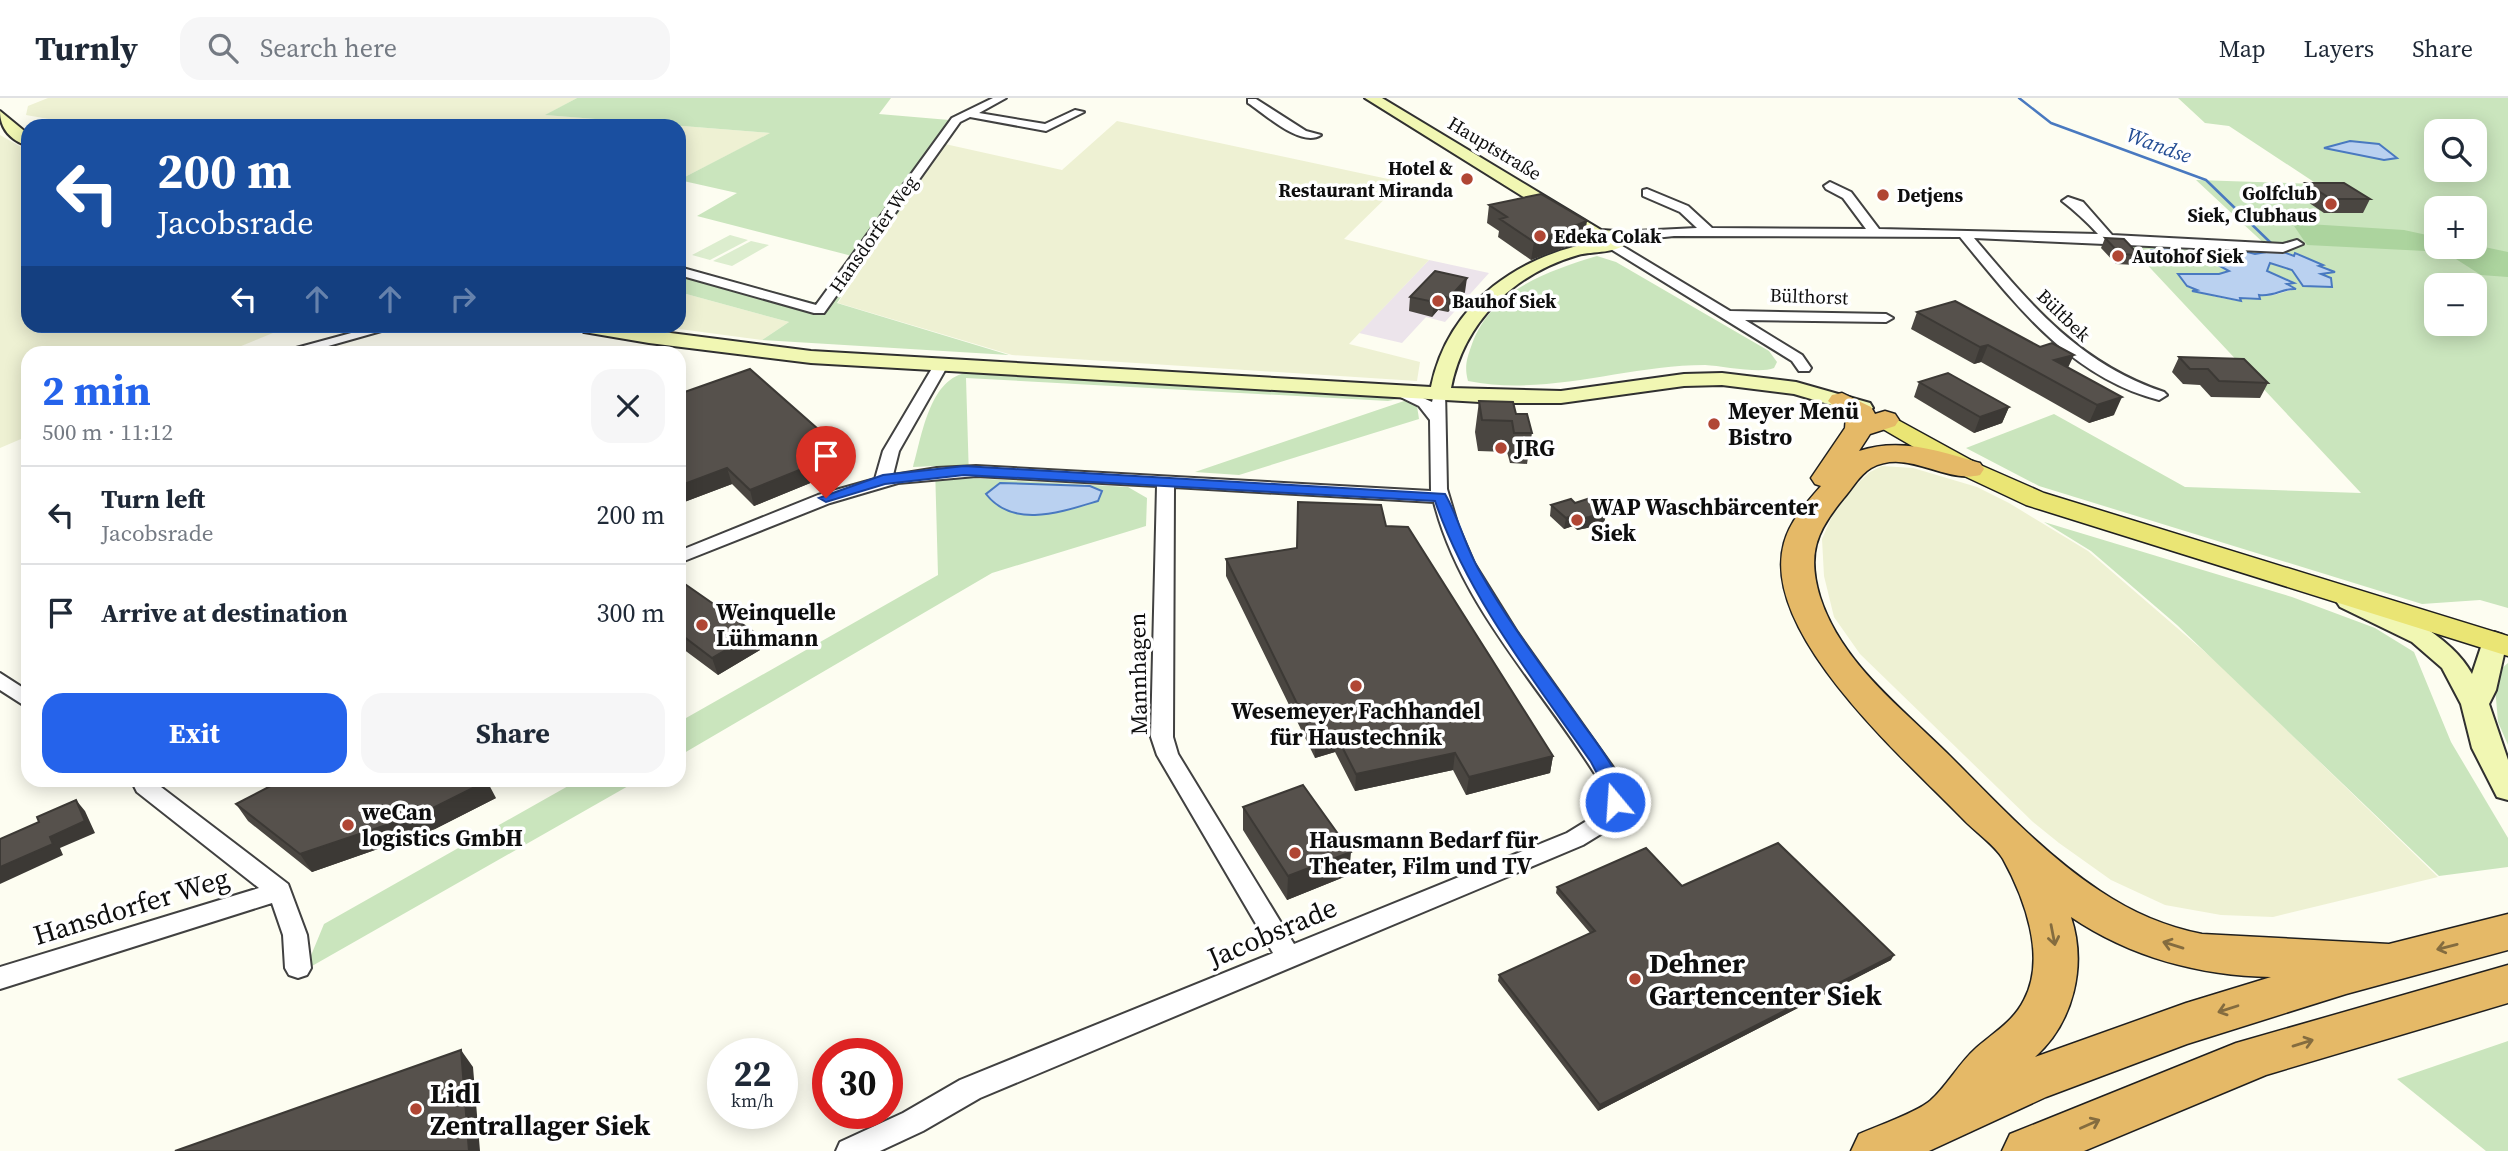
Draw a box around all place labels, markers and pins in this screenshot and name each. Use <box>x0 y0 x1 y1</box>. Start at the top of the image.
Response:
place label: Hotel & Restaurant Miranda <box>1278 155 1454 203</box>
marker: Hotel & Restaurant Miranda <box>1459 171 1475 187</box>
place label: Golfclub Siek, Clubhaus <box>2187 180 2317 228</box>
place label: Detjens <box>1897 182 1964 208</box>
marker: Detjens <box>1875 187 1891 203</box>
marker: Golfclub Siek, Clubhaus <box>2323 196 2339 212</box>
place label: Edeka Colak <box>1554 223 1662 249</box>
marker: Edeka Colak <box>1532 228 1548 244</box>
place label: Autohof Siek <box>2132 243 2244 269</box>
marker: Autohof Siek <box>2110 248 2126 264</box>
place label: Bauhof Siek <box>1452 288 1557 314</box>
marker: Bauhof Siek <box>1430 293 1446 309</box>
place label: Meyer Menü Bistro <box>1728 395 1859 453</box>
marker: Meyer Menü Bistro <box>1706 416 1722 432</box>
pin <box>796 426 856 498</box>
place label: JRG <box>1513 432 1555 464</box>
marker: JRG <box>1493 440 1509 456</box>
place label: WAP Waschbärcenter Siek <box>1591 491 1819 549</box>
marker: WAP Waschbärcenter Siek <box>1569 512 1585 528</box>
place label: Weinquelle Lühmann <box>716 596 836 654</box>
marker: Weinquelle Lühmann <box>694 617 710 633</box>
marker: Wesemeyer Fachhandel für Haustechnik <box>1348 678 1364 694</box>
place label: Wesemeyer Fachhandel für Haustechnik <box>1231 695 1481 753</box>
place label: weCan logistics GmbH <box>361 796 523 854</box>
marker: weCan logistics GmbH <box>340 817 356 833</box>
place label: Hausmann Bedarf für Theater, Film und TV <box>1309 824 1539 882</box>
marker: Hausmann Bedarf für Theater, Film und TV <box>1287 845 1303 861</box>
place label: Dehner Gartencenter Siek <box>1649 944 1882 1014</box>
marker: Dehner Gartencenter Siek <box>1627 971 1643 987</box>
place label: Lidl Zentrallager Siek <box>430 1074 650 1144</box>
marker: Lidl Zentrallager Siek <box>408 1101 424 1117</box>

